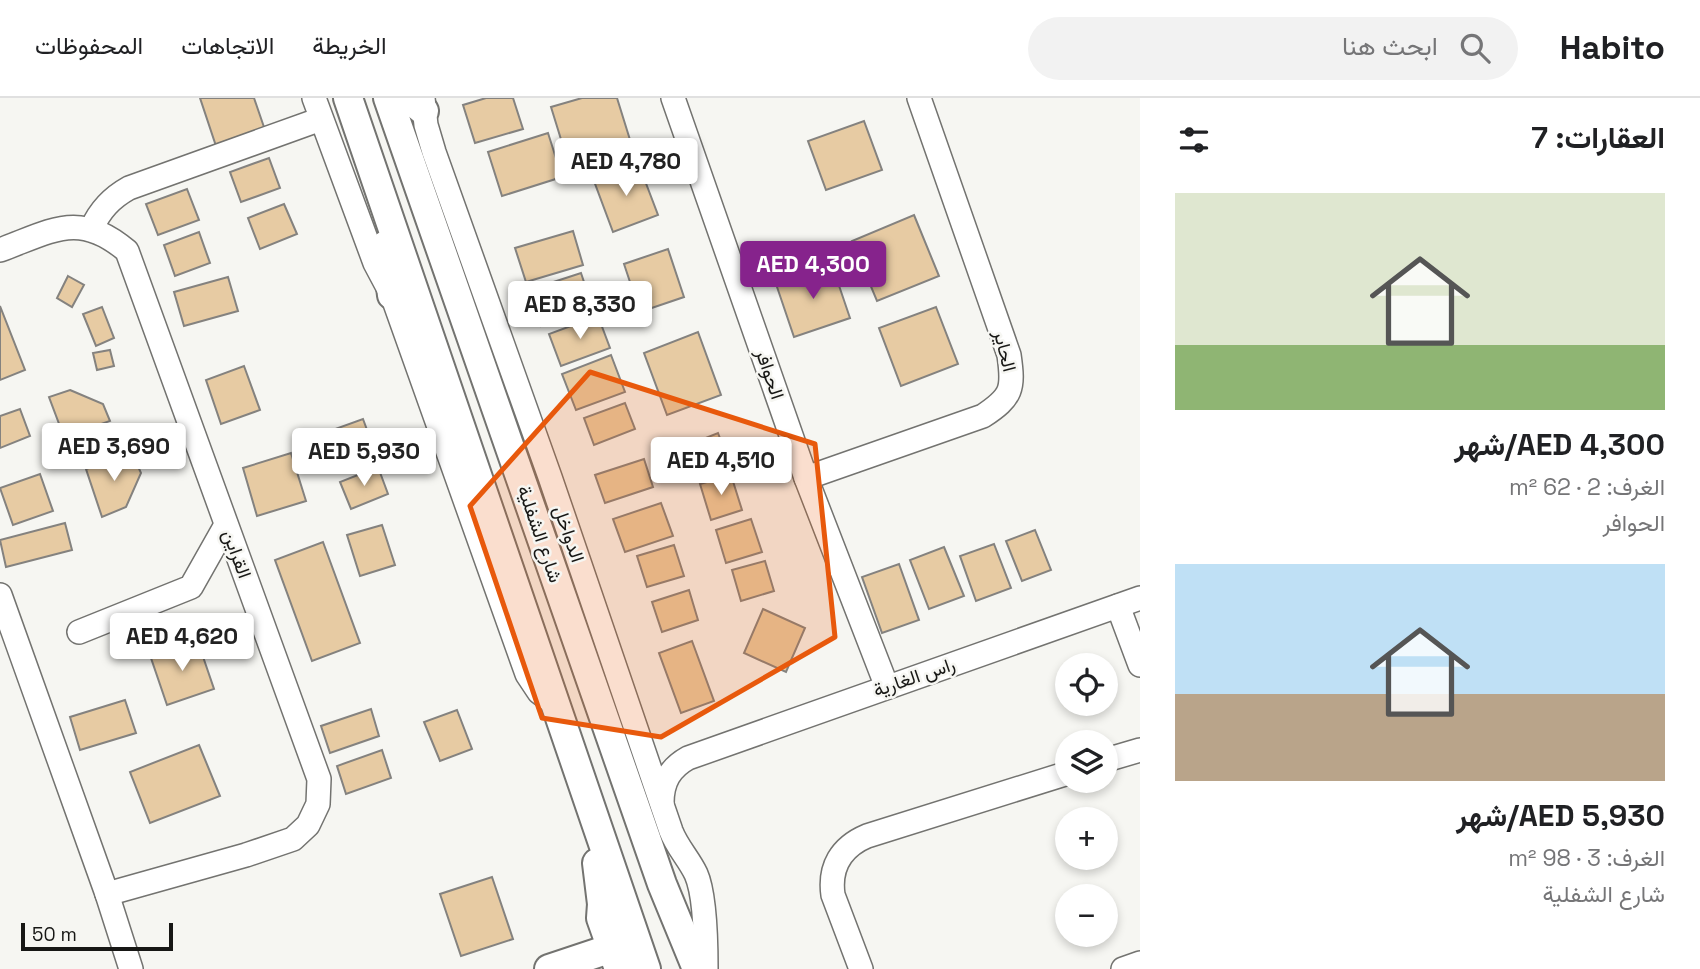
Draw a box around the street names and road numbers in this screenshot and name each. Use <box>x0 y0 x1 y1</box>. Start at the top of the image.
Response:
street label: الحاير <box>988 327 1022 374</box>
street label: الحوافر <box>749 345 790 403</box>
street label: شارع الشفلية <box>512 482 568 586</box>
street label: الدواخل <box>548 502 590 566</box>
street label: القراين <box>217 526 257 582</box>
street label: راس الغارية <box>870 651 958 703</box>

